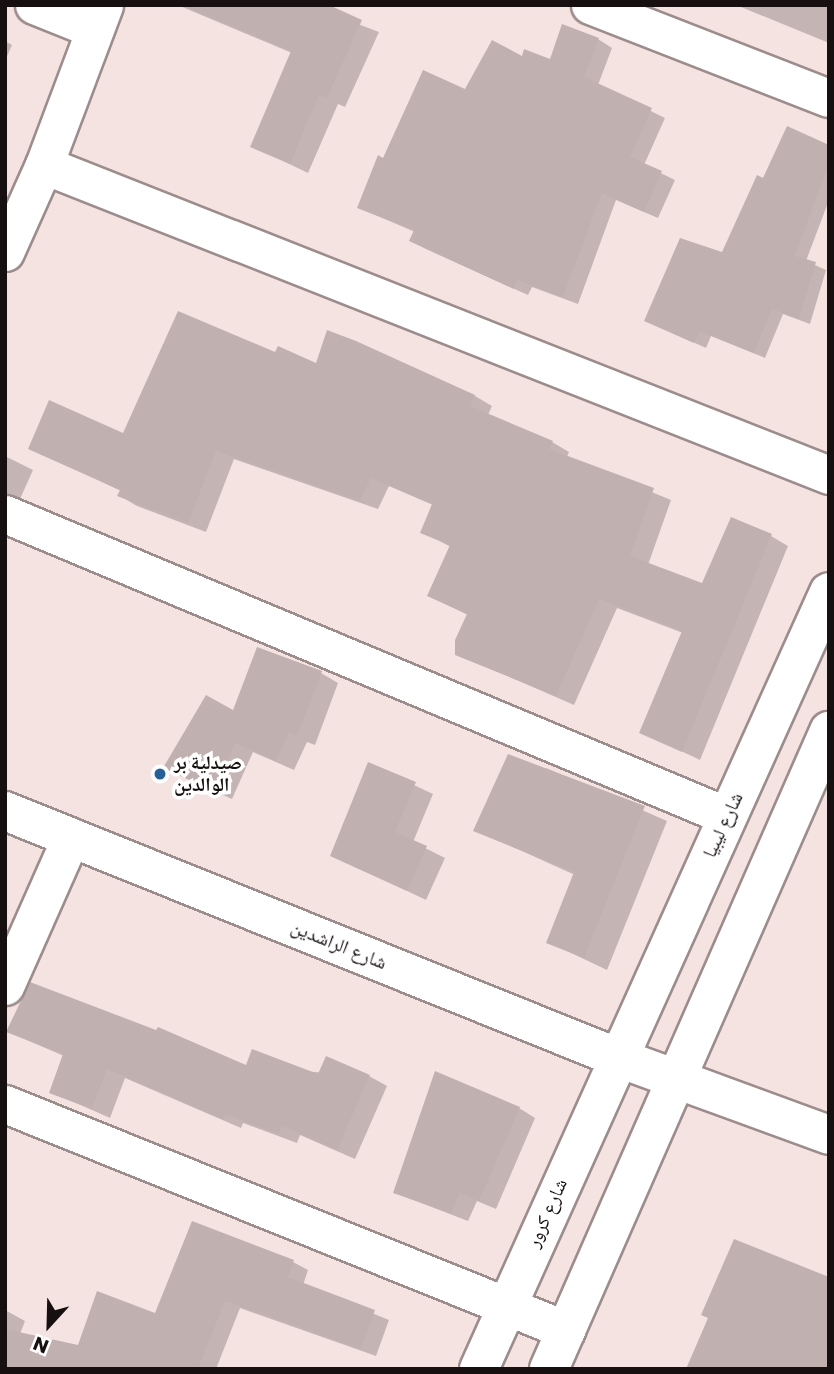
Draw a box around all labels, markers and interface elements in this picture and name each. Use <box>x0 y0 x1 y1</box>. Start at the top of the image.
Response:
place label: صيدلية بر الوالدين <box>174 752 242 796</box>
marker: صيدلية بر الوالدين <box>152 766 168 782</box>
street label: شارع ليبيا <box>698 789 748 861</box>
street label: شارع الراشدين <box>288 915 390 975</box>
street label: شارع كرور <box>522 1175 572 1251</box>
north arrow <box>14 1290 84 1360</box>
text: N <box>29 1330 53 1360</box>

